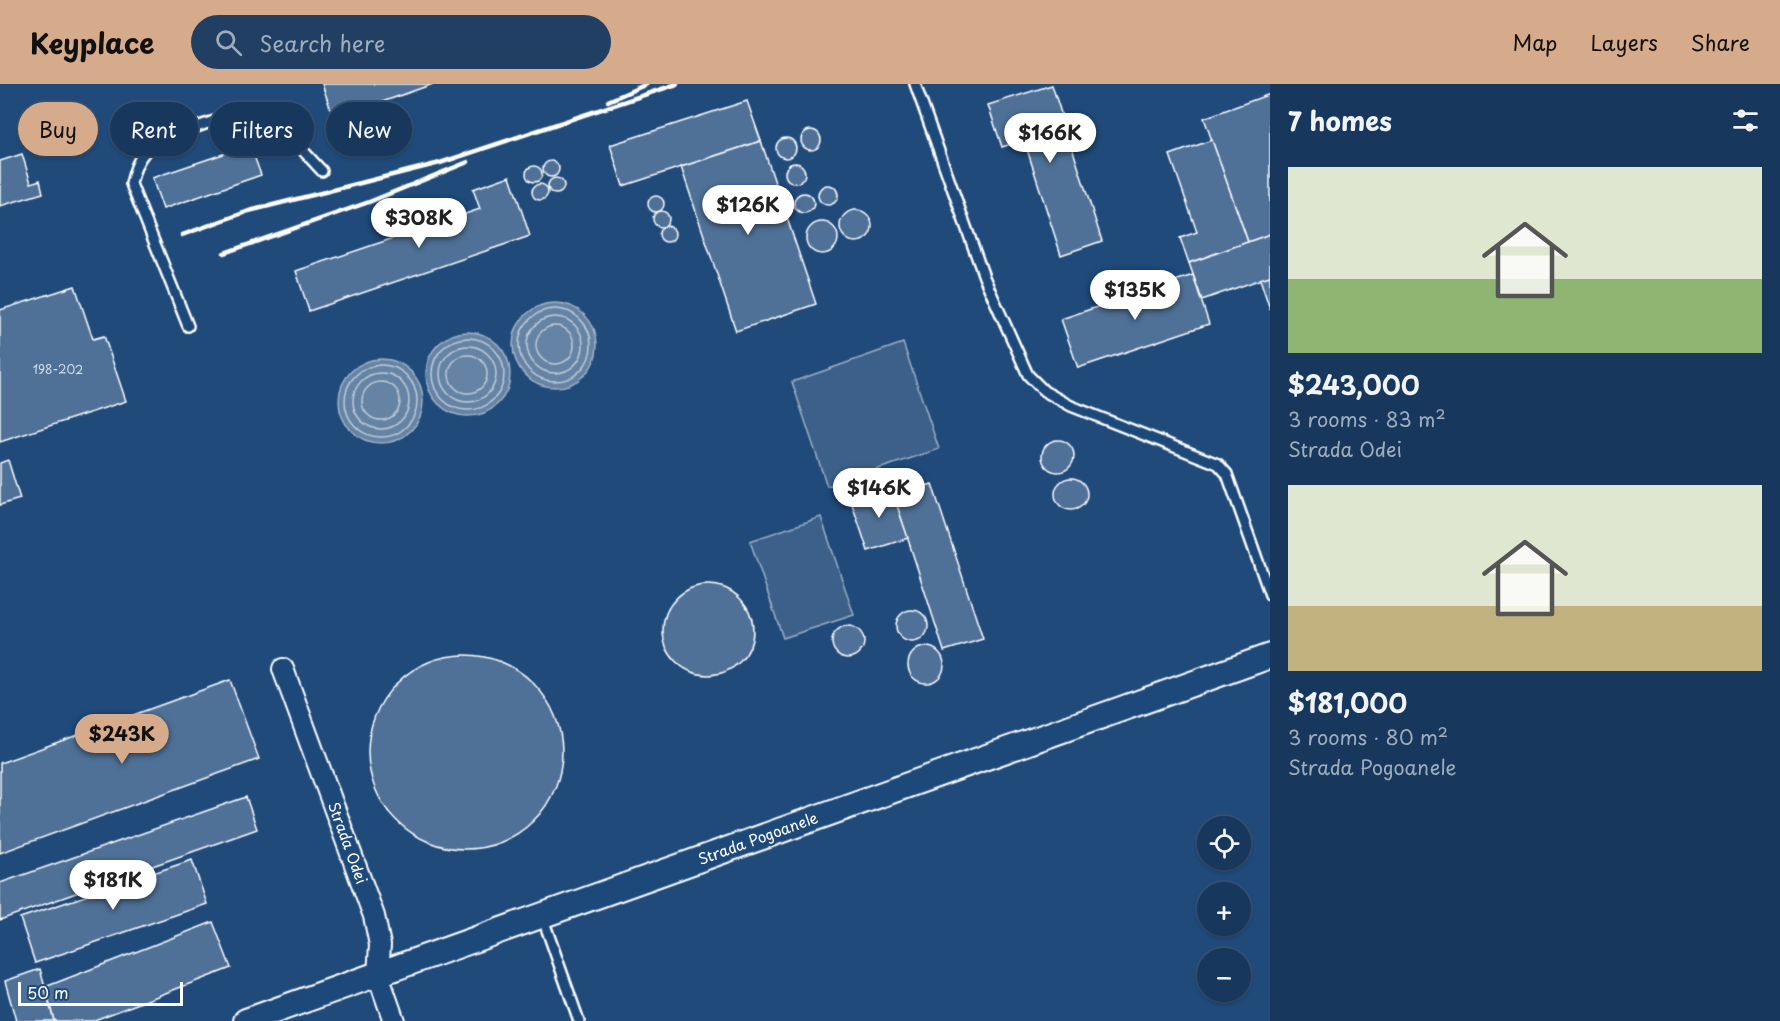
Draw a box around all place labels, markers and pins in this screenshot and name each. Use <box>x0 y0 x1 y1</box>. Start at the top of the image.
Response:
pin: $166K <box>1008 113 1092 164</box>
pin: $126K <box>706 185 790 236</box>
pin: $308K <box>377 198 461 249</box>
pin: $135K <box>1093 270 1177 321</box>
pin: $146K <box>837 468 921 519</box>
pin: $243K <box>80 714 164 765</box>
pin: $181K <box>71 860 155 911</box>

